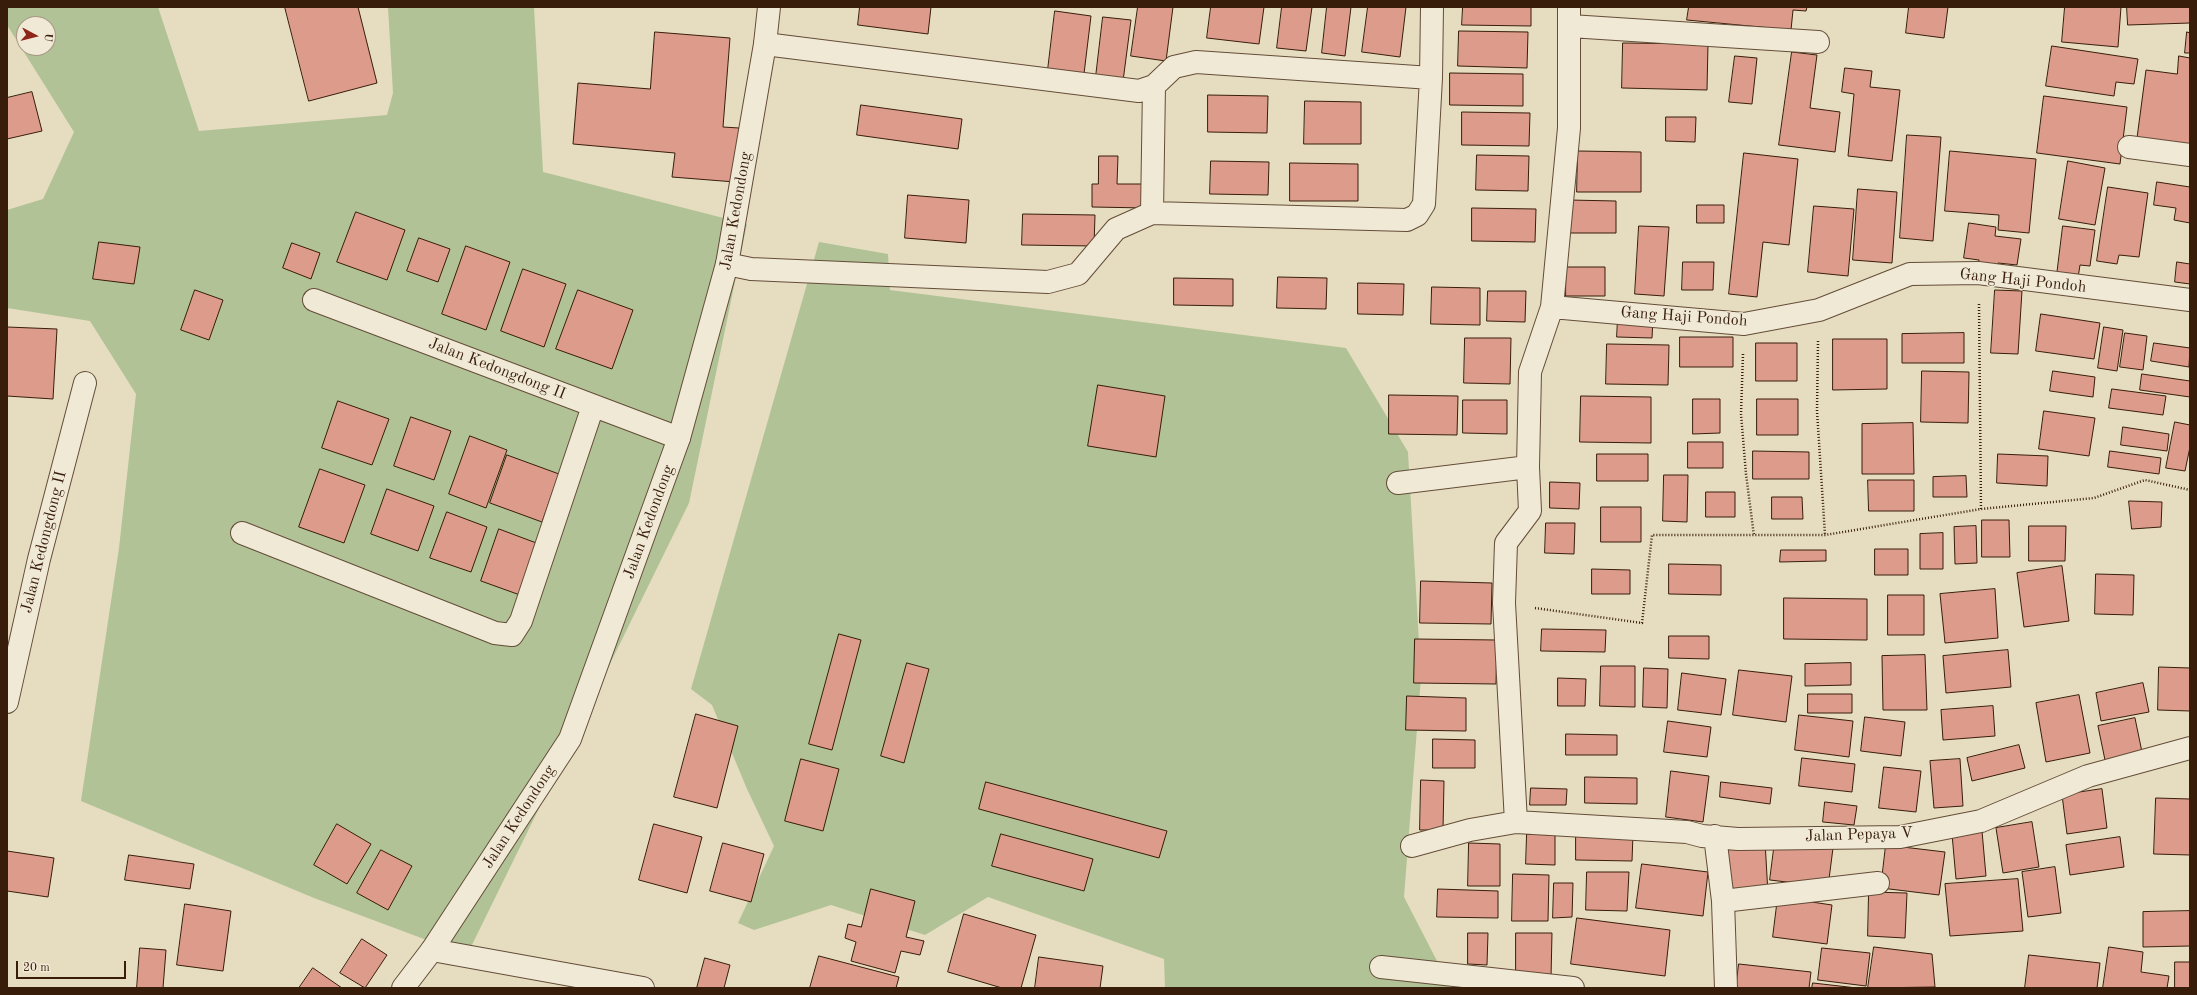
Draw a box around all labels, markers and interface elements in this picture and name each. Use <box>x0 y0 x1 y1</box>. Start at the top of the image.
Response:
north arrow <box>16 16 56 56</box>
text: U <box>41 32 53 42</box>
street label: Jalan Kedondong <box>716 150 756 272</box>
street label: Gang Haji Pondoh <box>1959 265 2087 297</box>
street label: Gang Haji Pondoh <box>1620 303 1748 331</box>
street label: Jalan Kedongdong II <box>426 334 568 404</box>
street label: Jalan Kedondong <box>619 462 679 582</box>
street label: Jalan Kedongdong II <box>17 469 71 615</box>
street label: Jalan Kedondong <box>478 762 560 872</box>
street label: Jalan Pepaya V <box>1805 824 1913 846</box>
scale bar <box>18 953 128 979</box>
text: 20 m <box>23 962 50 974</box>

